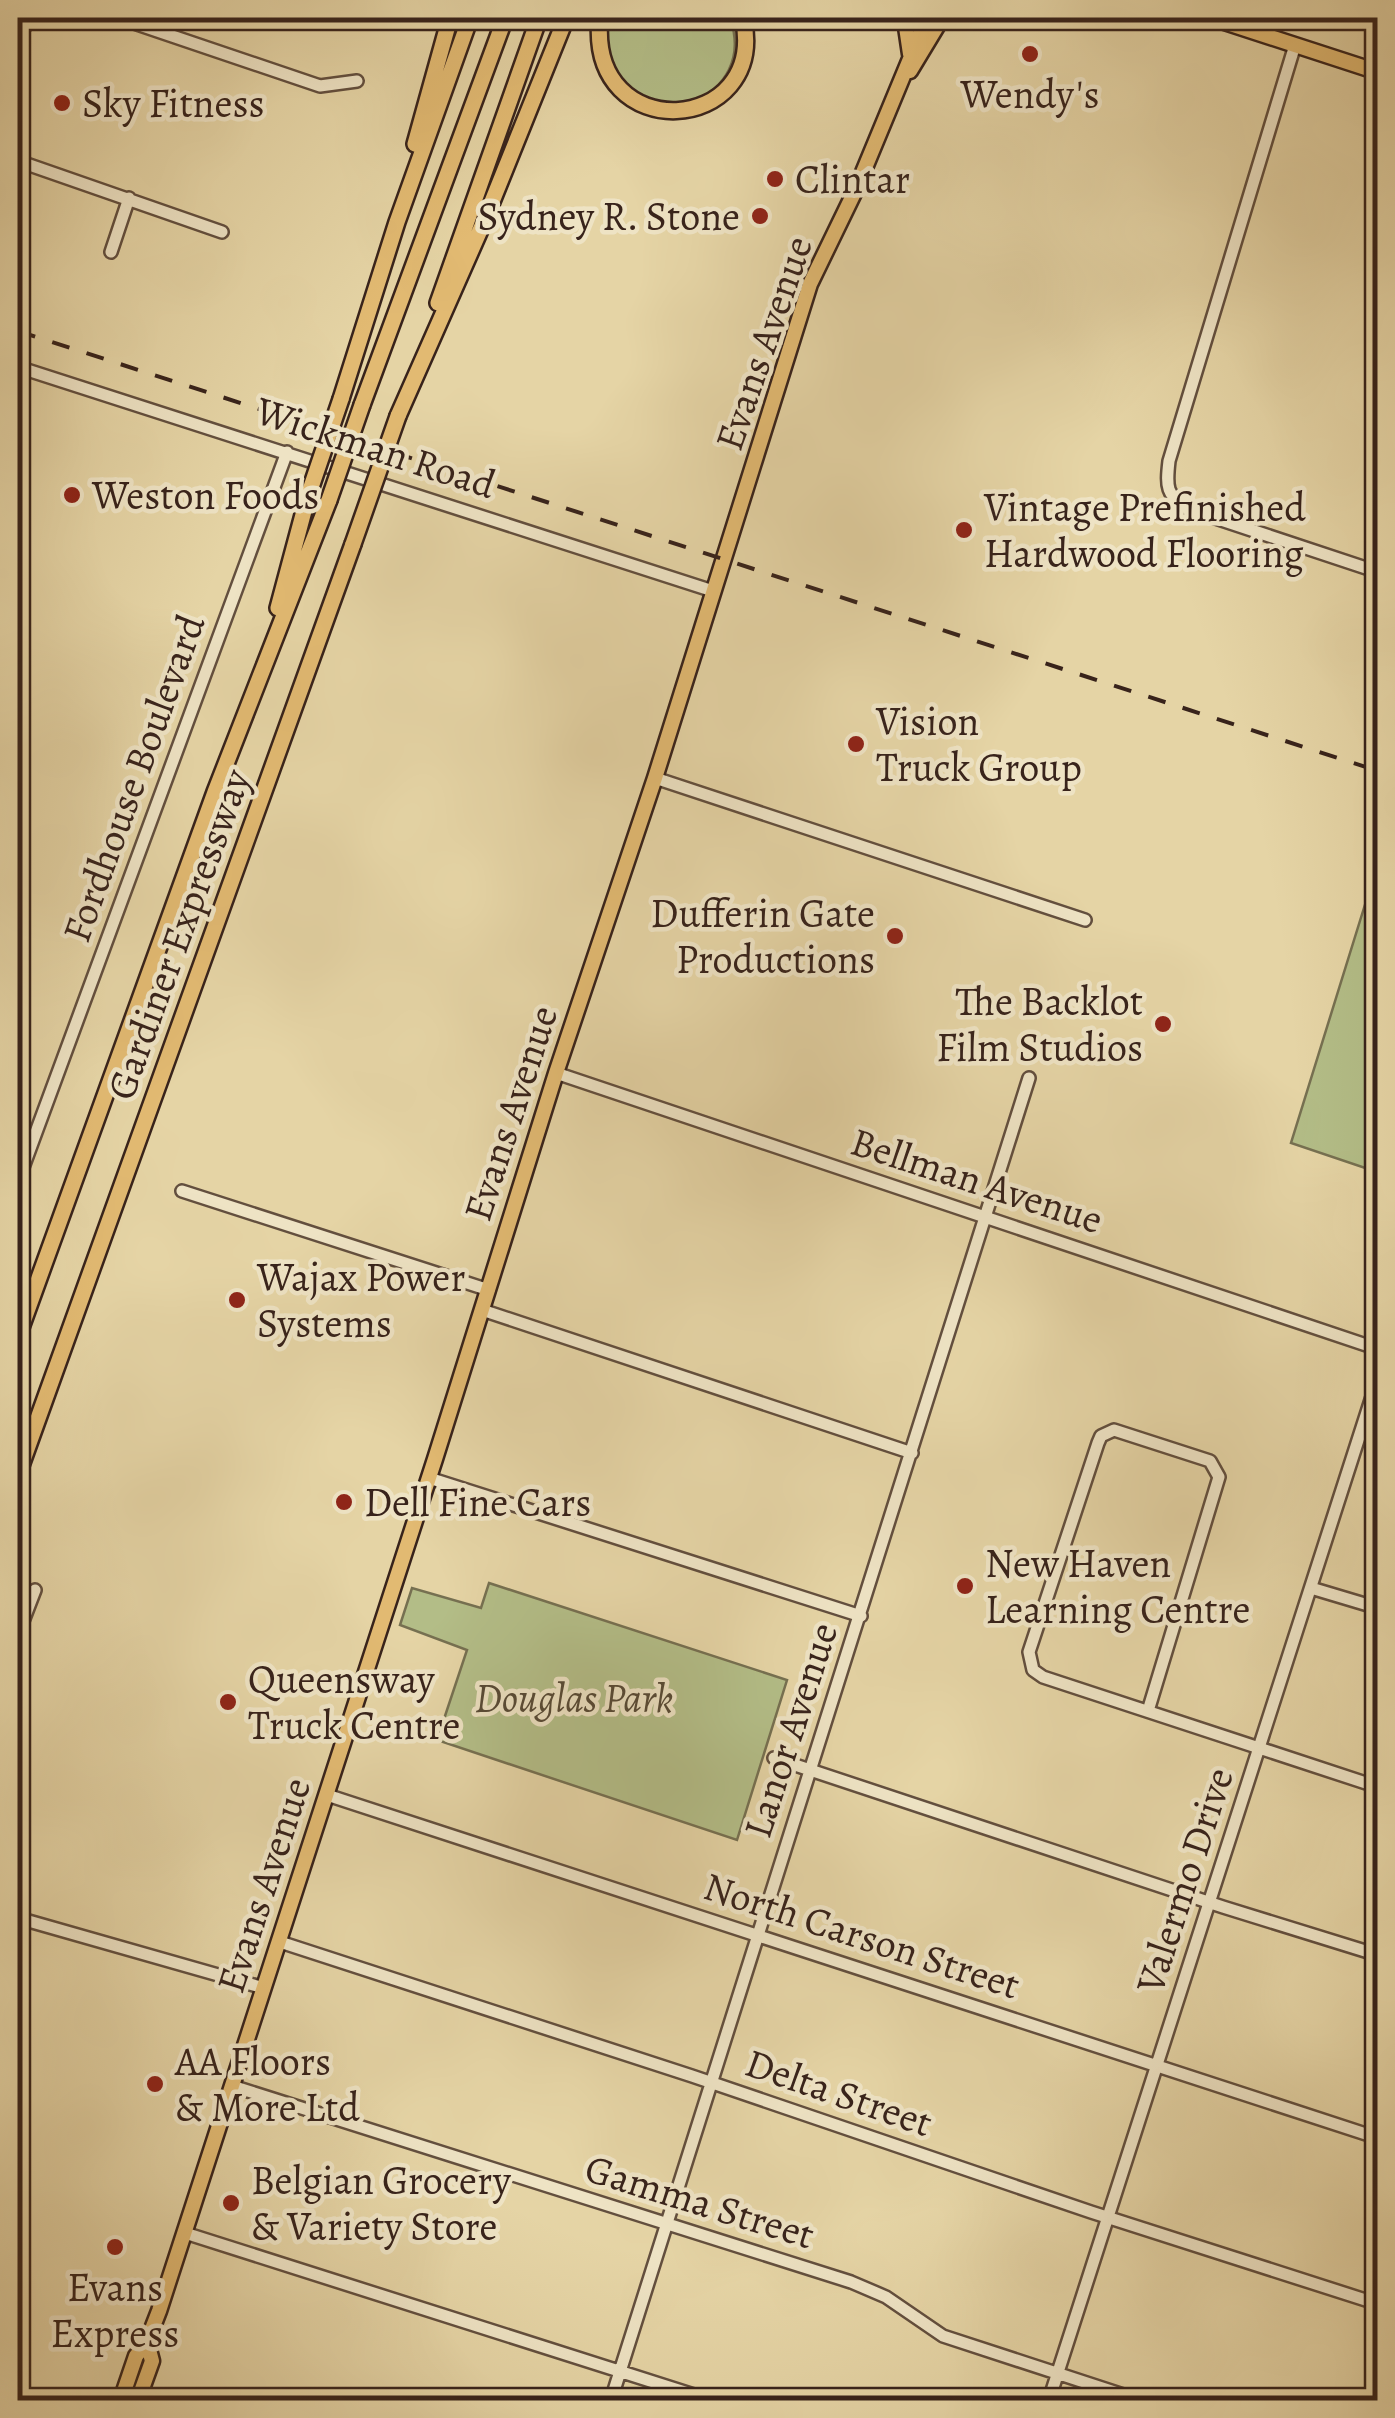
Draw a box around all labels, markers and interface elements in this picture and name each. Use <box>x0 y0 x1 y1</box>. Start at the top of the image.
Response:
marker: Wendy's <box>1019 43 1041 65</box>
place label: Wendy's <box>960 67 1099 122</box>
place label: Sky Fitness <box>82 76 265 131</box>
marker: Sky Fitness <box>51 92 73 114</box>
place label: Clintar <box>795 152 910 207</box>
marker: Clintar <box>764 168 786 190</box>
place label: Sydney R. Stone <box>477 189 740 244</box>
marker: Sydney R. Stone <box>749 205 771 227</box>
street label: Evans Avenue <box>701 229 826 458</box>
street label: Wickman Road <box>248 383 503 512</box>
place label: Weston Foods <box>91 468 319 523</box>
place label: Vintage Prefinished Hardwood Flooring <box>983 480 1306 581</box>
marker: Weston Foods <box>61 484 83 506</box>
marker: Vintage Prefinished Hardwood Flooring <box>953 519 975 541</box>
street label: Fordhouse Boulevard <box>49 606 218 950</box>
place label: Vision Truck Group <box>875 694 1082 795</box>
marker: Vision Truck Group <box>845 733 867 755</box>
street label: Gardiner Expressway <box>93 760 264 1107</box>
place label: Dufferin Gate Productions <box>650 886 875 987</box>
marker: Dufferin Gate Productions <box>884 925 906 947</box>
place label: The Backlot Film Studios <box>936 974 1143 1075</box>
street label: Evans Avenue <box>450 998 571 1228</box>
marker: The Backlot Film Studios <box>1152 1013 1174 1035</box>
street label: Bellman Avenue <box>844 1114 1110 1247</box>
place label: Wajax Power Systems <box>256 1250 466 1351</box>
marker: Wajax Power Systems <box>226 1289 248 1311</box>
place label: Dell Fine Cars <box>364 1475 591 1530</box>
marker: Dell Fine Cars <box>333 1491 355 1513</box>
place label: New Haven Learning Centre <box>985 1536 1250 1637</box>
marker: New Haven Learning Centre <box>954 1575 976 1597</box>
street label: Lanor Avenue <box>730 1616 851 1845</box>
place label: Queensway Truck Centre <box>248 1652 460 1753</box>
park label: Douglas Park <box>475 1671 673 1726</box>
marker: Queensway Truck Centre <box>217 1691 239 1713</box>
street label: Valermo Drive <box>1122 1760 1247 2001</box>
street label: Evans Avenue <box>203 1770 324 2000</box>
street label: North Carson Street <box>697 1859 1027 2012</box>
place label: AA Floors & More Ltd <box>174 2034 360 2135</box>
street label: Delta Street <box>738 2035 939 2150</box>
marker: AA Floors & More Ltd <box>144 2073 166 2095</box>
street label: Gamma Street <box>579 2141 821 2262</box>
place label: Belgian Grocery & Variety Store <box>251 2153 512 2254</box>
marker: Belgian Grocery & Variety Store <box>220 2192 242 2214</box>
marker: Evans Express <box>104 2236 126 2258</box>
place label: Evans Express <box>51 2260 179 2361</box>

